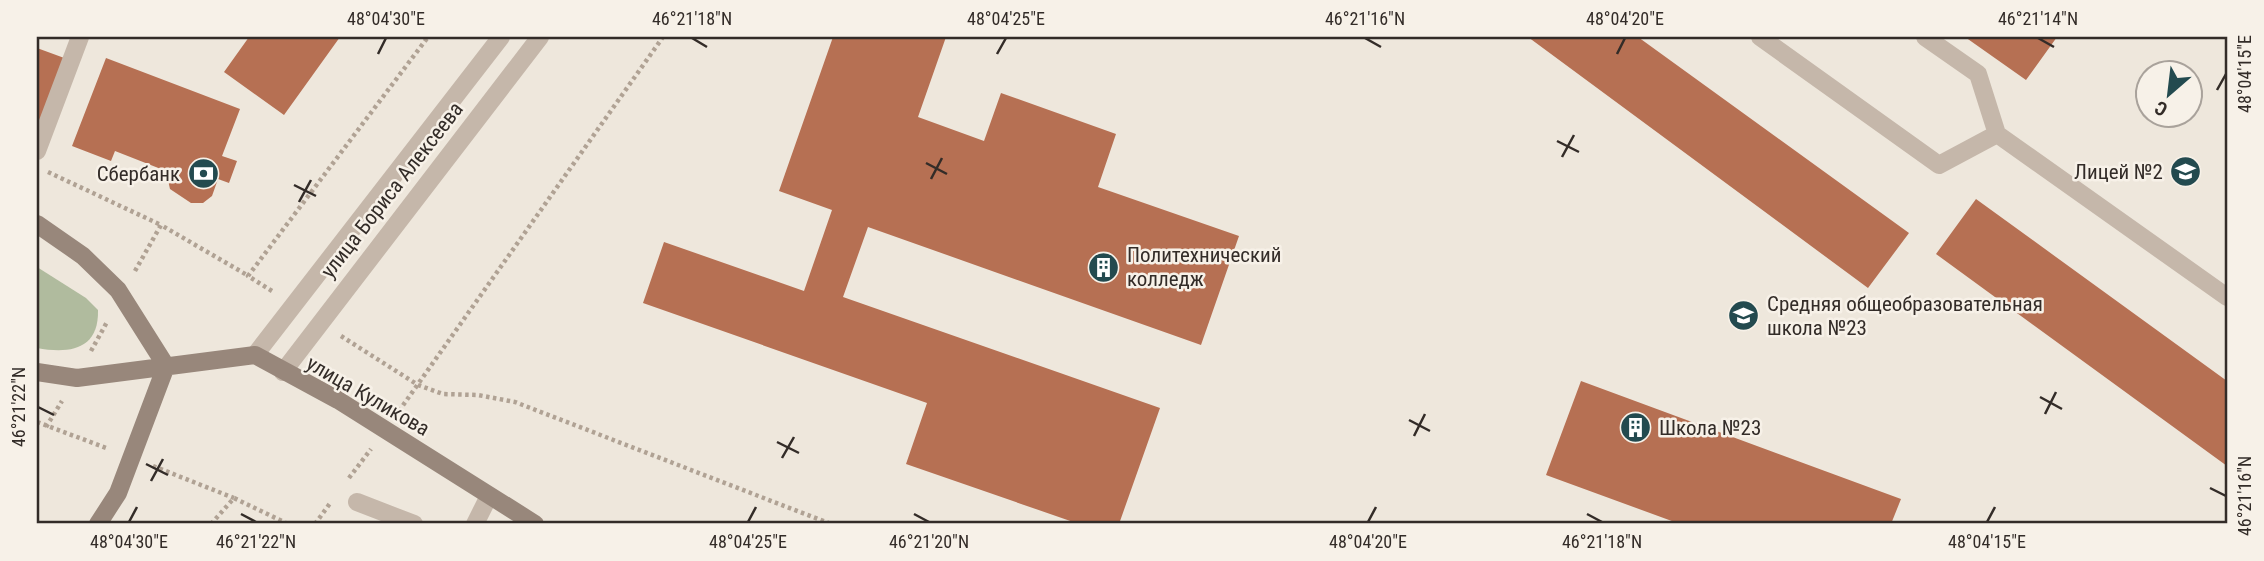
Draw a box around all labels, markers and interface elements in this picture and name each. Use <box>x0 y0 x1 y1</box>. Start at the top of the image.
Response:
text: 48°04'30"E <box>347 8 425 29</box>
text: 46°21'18"N <box>652 8 732 29</box>
text: 48°04'25"E <box>967 8 1045 29</box>
text: 46°21'16"N <box>1325 8 1405 29</box>
text: 48°04'20"E <box>1586 8 1664 29</box>
text: 46°21'14"N <box>1998 8 2078 29</box>
text: 48°04'15"E <box>2234 35 2255 113</box>
north arrow <box>2134 60 2204 130</box>
text: С <box>2151 96 2171 121</box>
street label: улица Бориса Алексеева <box>316 97 468 283</box>
school or university icon: Лицей №2 <box>2169 155 2203 189</box>
bank icon: Сбербанк <box>186 157 220 191</box>
place label: Лицей №2 <box>2074 160 2163 184</box>
place label: Сбербанк <box>97 162 180 186</box>
place label: Политехнический колледж <box>1127 243 1281 291</box>
building icon: Политехнический колледж <box>1087 250 1121 284</box>
place label: Средняя общеобразовательная школа №23 <box>1767 292 2043 340</box>
school or university icon: Средняя общеобразовательная школа №23 <box>1727 299 1761 333</box>
street label: улица Куликова <box>302 351 434 441</box>
text: 46°21'22"N <box>8 367 29 447</box>
building icon: Школа №23 <box>1619 411 1653 445</box>
place label: Школа №23 <box>1659 416 1761 440</box>
text: 46°21'16"N <box>2234 456 2255 536</box>
text: 48°04'30"E <box>90 531 168 552</box>
text: 46°21'22"N <box>216 531 296 552</box>
text: 48°04'25"E <box>709 531 787 552</box>
text: 46°21'20"N <box>889 531 969 552</box>
text: 48°04'20"E <box>1329 531 1407 552</box>
text: 46°21'18"N <box>1562 531 1642 552</box>
text: 48°04'15"E <box>1948 531 2026 552</box>

